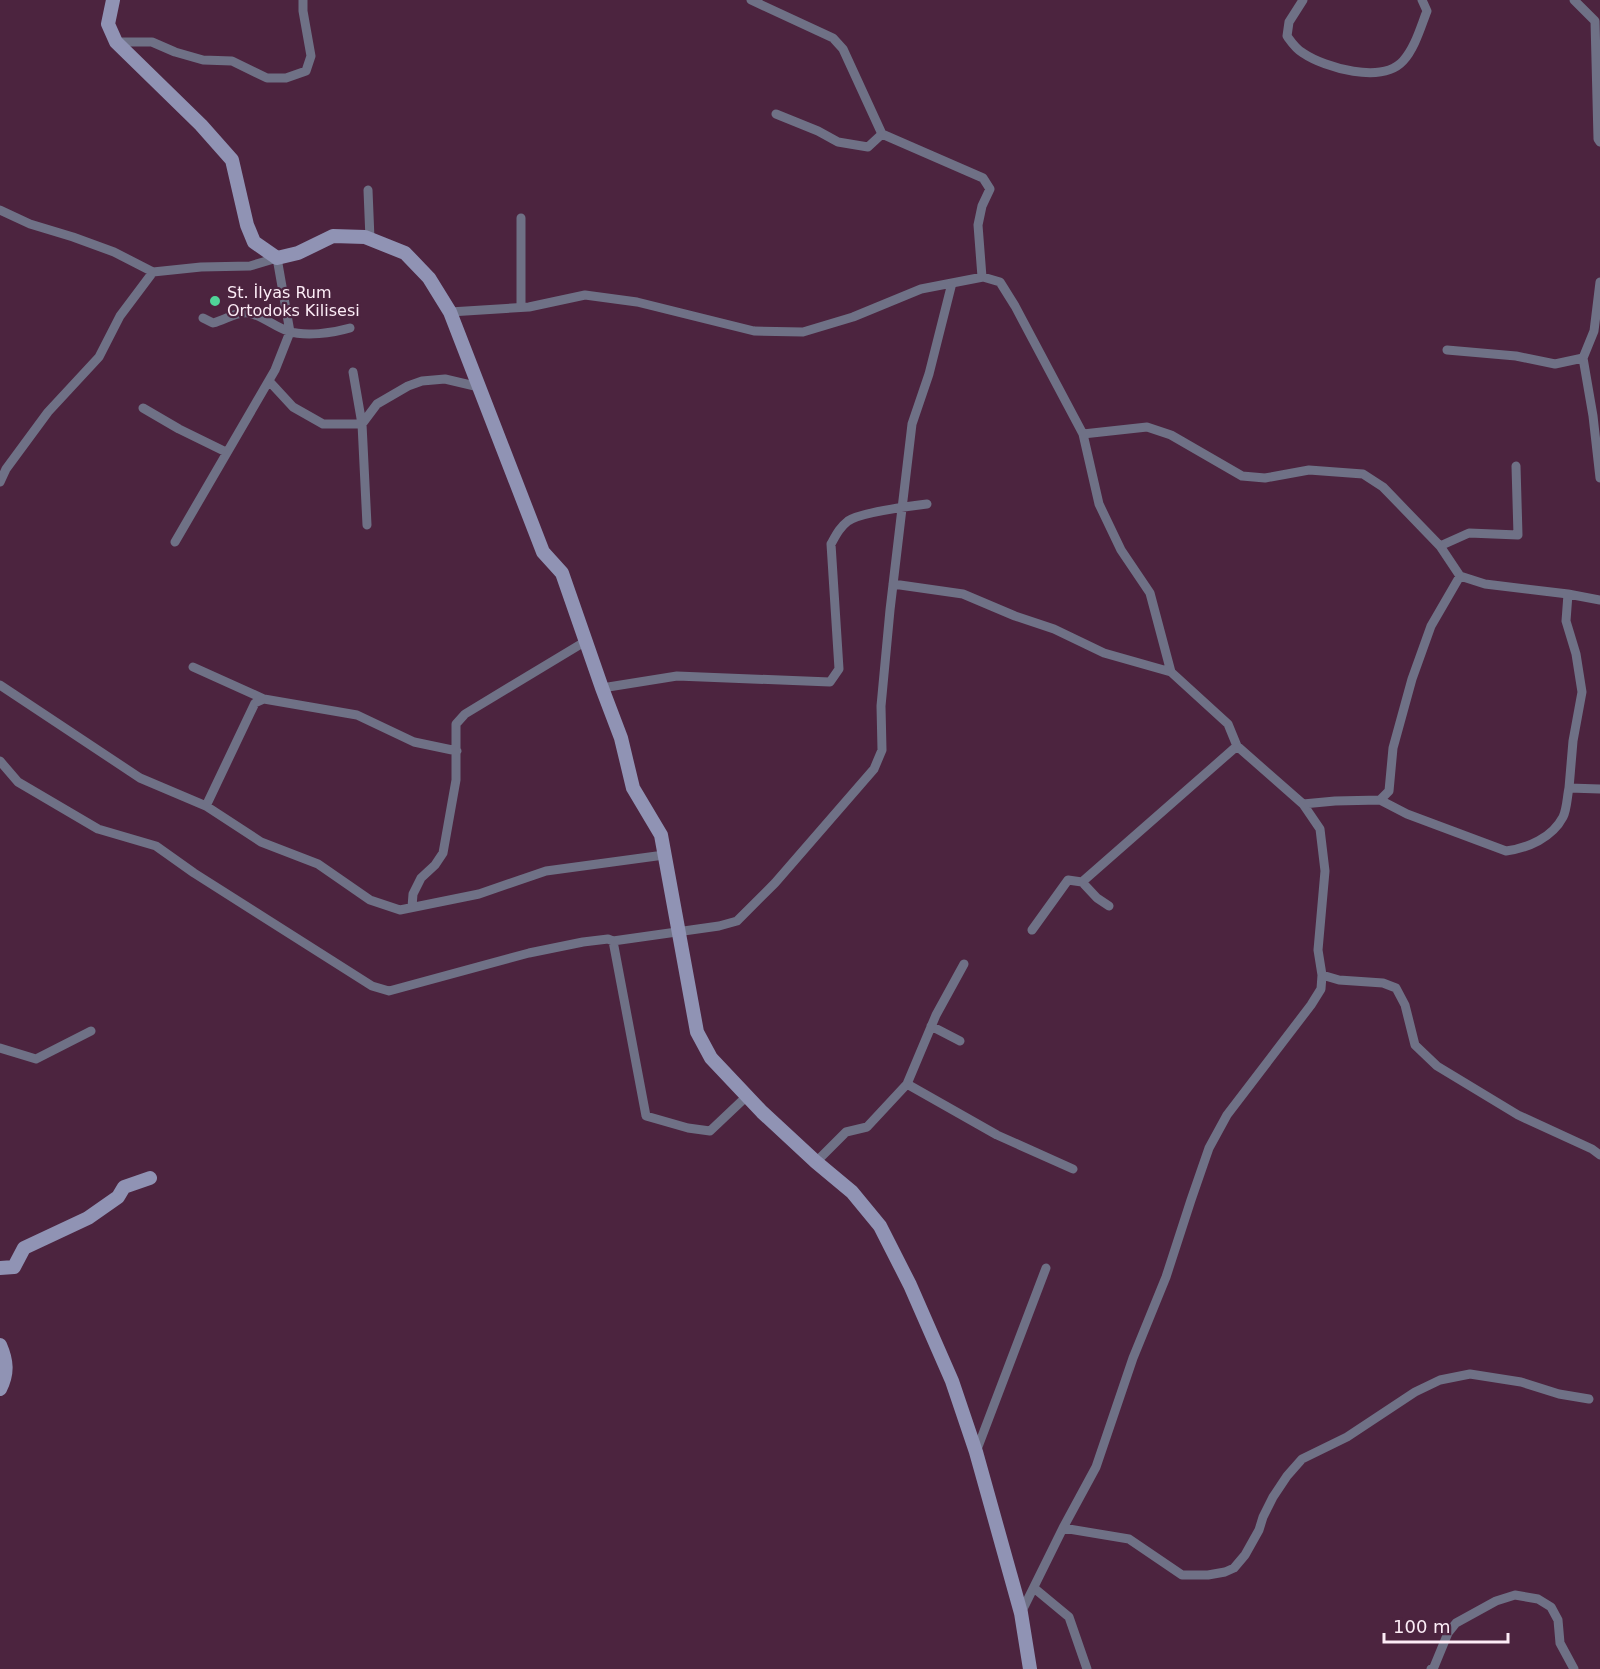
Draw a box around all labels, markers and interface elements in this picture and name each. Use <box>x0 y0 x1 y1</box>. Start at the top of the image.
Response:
place label: St. İlyas Rum Ortodoks Kilisesi <box>227 283 360 320</box>
marker: St. İlyas Rum Ortodoks Kilisesi <box>208 294 222 308</box>
scale bar <box>1384 1606 1508 1644</box>
text: 100 m <box>1393 1616 1451 1637</box>

